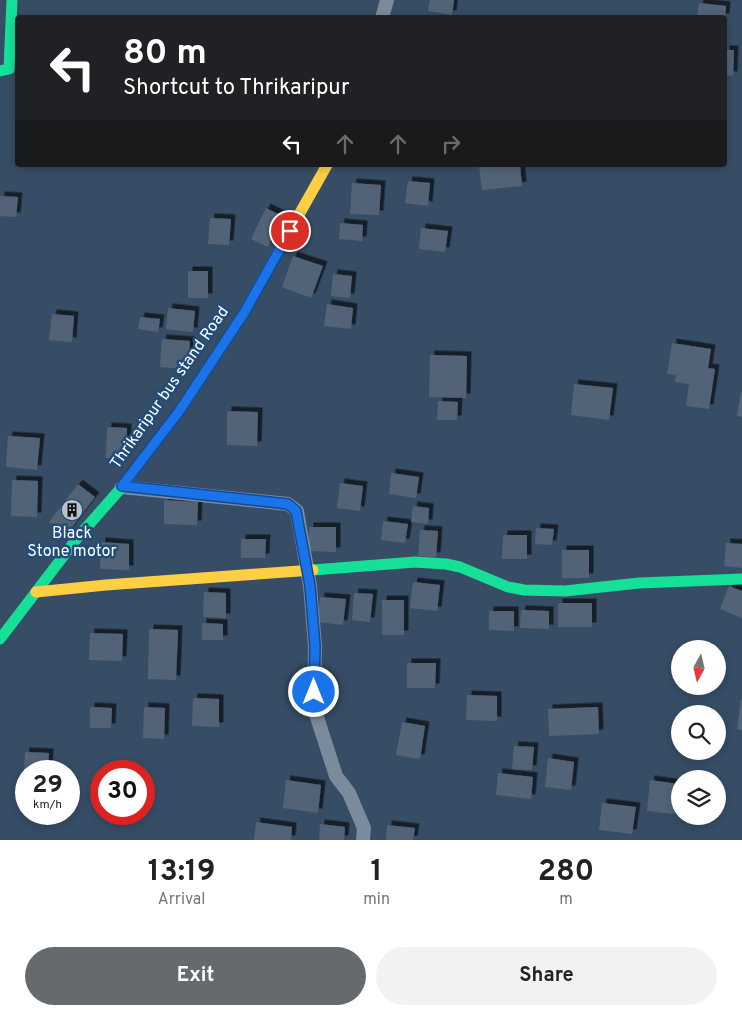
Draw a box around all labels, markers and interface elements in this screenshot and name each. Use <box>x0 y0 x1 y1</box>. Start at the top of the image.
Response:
text: 80 m <box>123 32 207 76</box>
icon: left <box>40 35 105 100</box>
text: Shortcut to Thrikaripur <box>123 75 349 102</box>
icon: left <box>278 130 306 158</box>
icon: ahead <box>331 130 359 158</box>
icon: ahead <box>384 130 412 158</box>
icon: right <box>437 130 465 158</box>
pin <box>269 210 311 252</box>
icon: arrive <box>276 217 304 245</box>
street label: Thrikaripur bus stand Road <box>106 303 234 473</box>
building icon: Black Stone motor <box>60 498 84 522</box>
place label: Black Stone motor <box>27 524 117 562</box>
north arrow <box>671 640 726 695</box>
map controls <box>671 640 726 825</box>
position arrow <box>287 665 339 717</box>
button: search <box>671 705 726 760</box>
speed limit sign: 30 <box>90 760 155 825</box>
text: 29 <box>32 770 63 802</box>
button: layers <box>671 770 726 825</box>
text: km/h <box>33 797 62 813</box>
text: 13:19 <box>148 854 216 891</box>
text: 1 <box>371 854 383 891</box>
text: 280 <box>538 854 594 891</box>
text: Arrival <box>158 890 205 910</box>
text: min <box>363 890 390 910</box>
text: m <box>559 890 573 910</box>
button: Exit <box>25 947 366 1005</box>
button: Share <box>376 947 717 1005</box>

